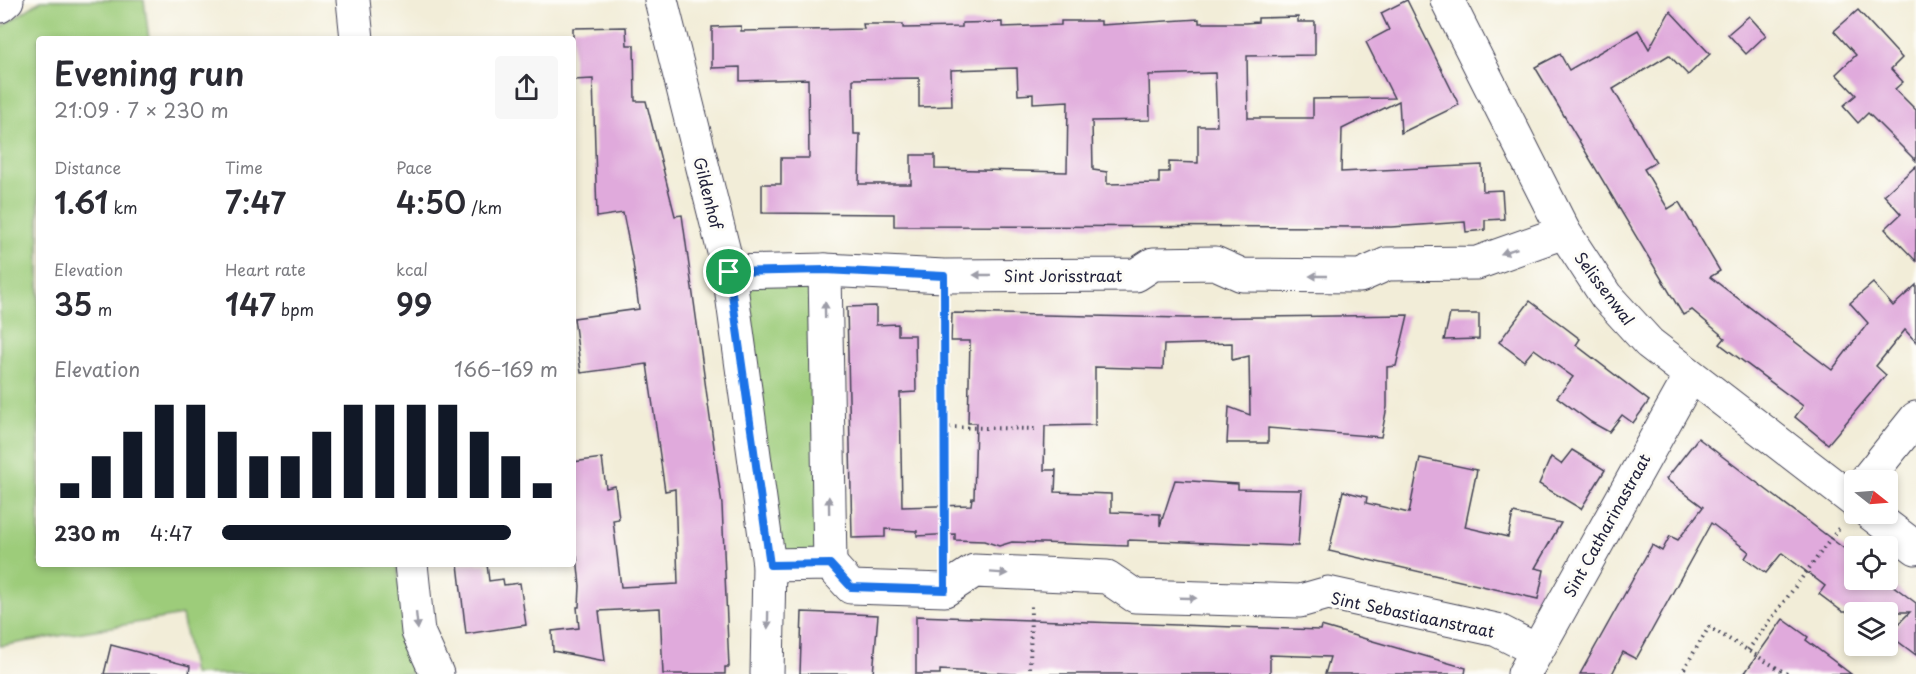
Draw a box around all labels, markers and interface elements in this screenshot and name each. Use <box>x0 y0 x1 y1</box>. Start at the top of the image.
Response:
text: Evening run <box>54 47 245 97</box>
button: share <box>495 56 558 119</box>
text: 21:09 · 7 × 230 m <box>54 95 229 125</box>
street label: Gildenhof <box>688 154 730 233</box>
text: Distance <box>54 155 121 179</box>
text: Time <box>225 155 263 179</box>
text: Pace <box>396 155 432 179</box>
text: 1.61 <box>54 179 108 224</box>
text: 7:47 <box>225 179 286 224</box>
text: 4:50 <box>396 179 466 224</box>
text: km <box>108 195 138 219</box>
text: /km <box>466 195 502 219</box>
pin <box>703 246 754 297</box>
street label: Selissenwal <box>1569 246 1641 330</box>
one-way arrow <box>1500 247 1518 257</box>
icon: arrive <box>712 255 745 288</box>
text: Elevation <box>54 257 123 281</box>
text: Heart rate <box>225 257 306 281</box>
text: kcal <box>396 257 428 281</box>
street label: Sint Jorisstraat <box>1004 263 1123 287</box>
one-way arrow <box>973 271 992 280</box>
one-way arrow <box>1309 271 1328 281</box>
text: 35 <box>54 281 93 326</box>
text: 147 <box>225 281 276 326</box>
text: 99 <box>396 281 432 326</box>
text: m <box>93 297 112 321</box>
text: bpm <box>276 297 314 321</box>
one-way arrow <box>821 301 830 320</box>
text: Elevation <box>54 354 140 384</box>
text: 166–169 m <box>454 354 558 384</box>
street label: Sint Catharinastraat <box>1557 448 1656 601</box>
north arrow <box>1844 470 1898 524</box>
map controls <box>1844 470 1898 656</box>
one-way arrow <box>824 496 834 515</box>
text: 230 m <box>54 518 120 548</box>
text: 4:47 <box>150 518 192 548</box>
button: locate <box>1844 536 1898 590</box>
one-way arrow <box>990 568 1009 578</box>
street label: Sint Sebastiaanstraat <box>1329 585 1498 643</box>
one-way arrow <box>1178 593 1197 602</box>
button: layers <box>1844 602 1898 656</box>
one-way arrow <box>763 610 773 629</box>
one-way arrow <box>412 611 422 630</box>

